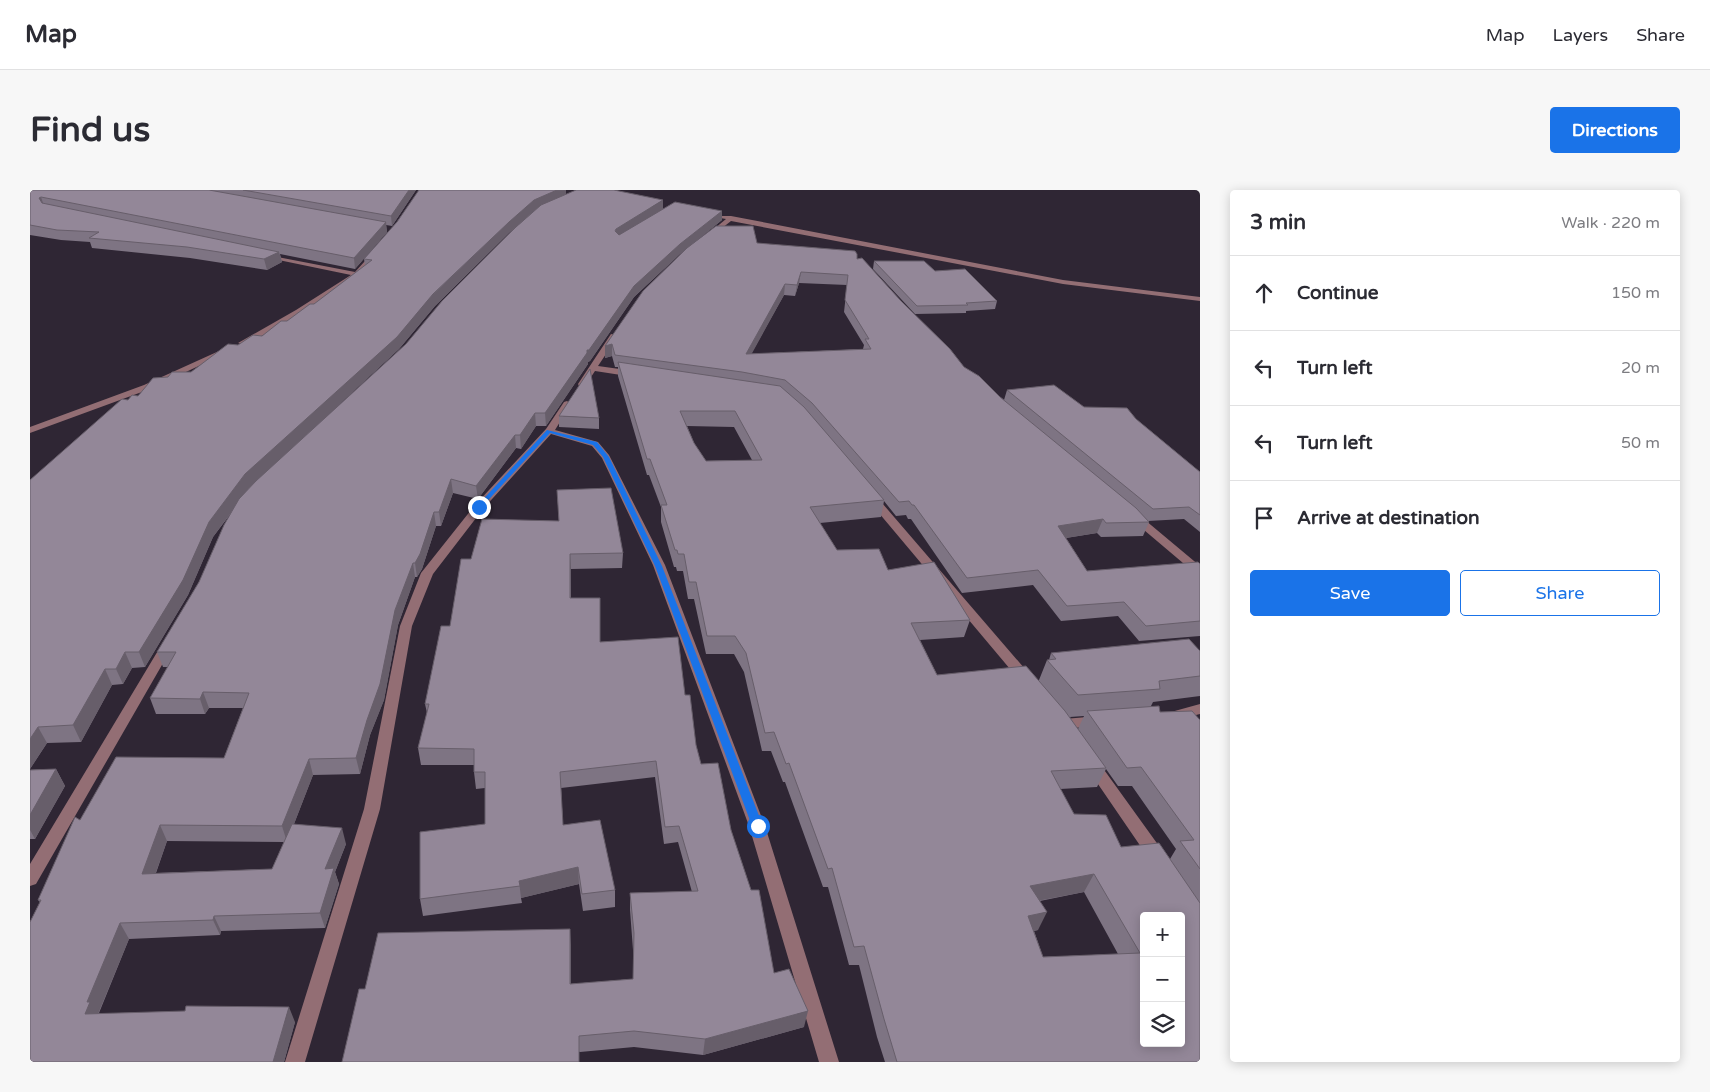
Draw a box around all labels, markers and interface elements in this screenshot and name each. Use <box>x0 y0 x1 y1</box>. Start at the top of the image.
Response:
text: Map <box>25 20 77 49</box>
text: Map <box>1486 24 1525 46</box>
text: Layers <box>1553 24 1608 46</box>
text: Share <box>1636 24 1685 46</box>
button: Directions <box>1550 107 1680 153</box>
text: Find us <box>30 109 150 151</box>
text: 3 min <box>1250 210 1306 235</box>
text: Walk · 220 m <box>1561 213 1660 233</box>
icon: ahead <box>1250 279 1278 307</box>
text: Continue <box>1297 282 1379 304</box>
text: 150 m <box>1611 283 1660 303</box>
icon: left <box>1250 354 1278 382</box>
text: Turn left <box>1297 357 1373 379</box>
text: 20 m <box>1621 358 1660 378</box>
icon: left <box>1250 429 1278 457</box>
text: Turn left <box>1297 432 1373 454</box>
text: 50 m <box>1621 433 1660 453</box>
route end <box>468 496 491 519</box>
icon: arrive <box>1250 504 1278 532</box>
text: Arrive at destination <box>1297 507 1480 529</box>
button: Save <box>1250 570 1450 616</box>
button: Share <box>1460 570 1660 616</box>
route start <box>747 815 770 838</box>
map controls <box>1140 912 1185 1047</box>
button: + <box>1140 912 1185 957</box>
button: − <box>1140 957 1185 1002</box>
button: layers <box>1140 1002 1185 1047</box>

